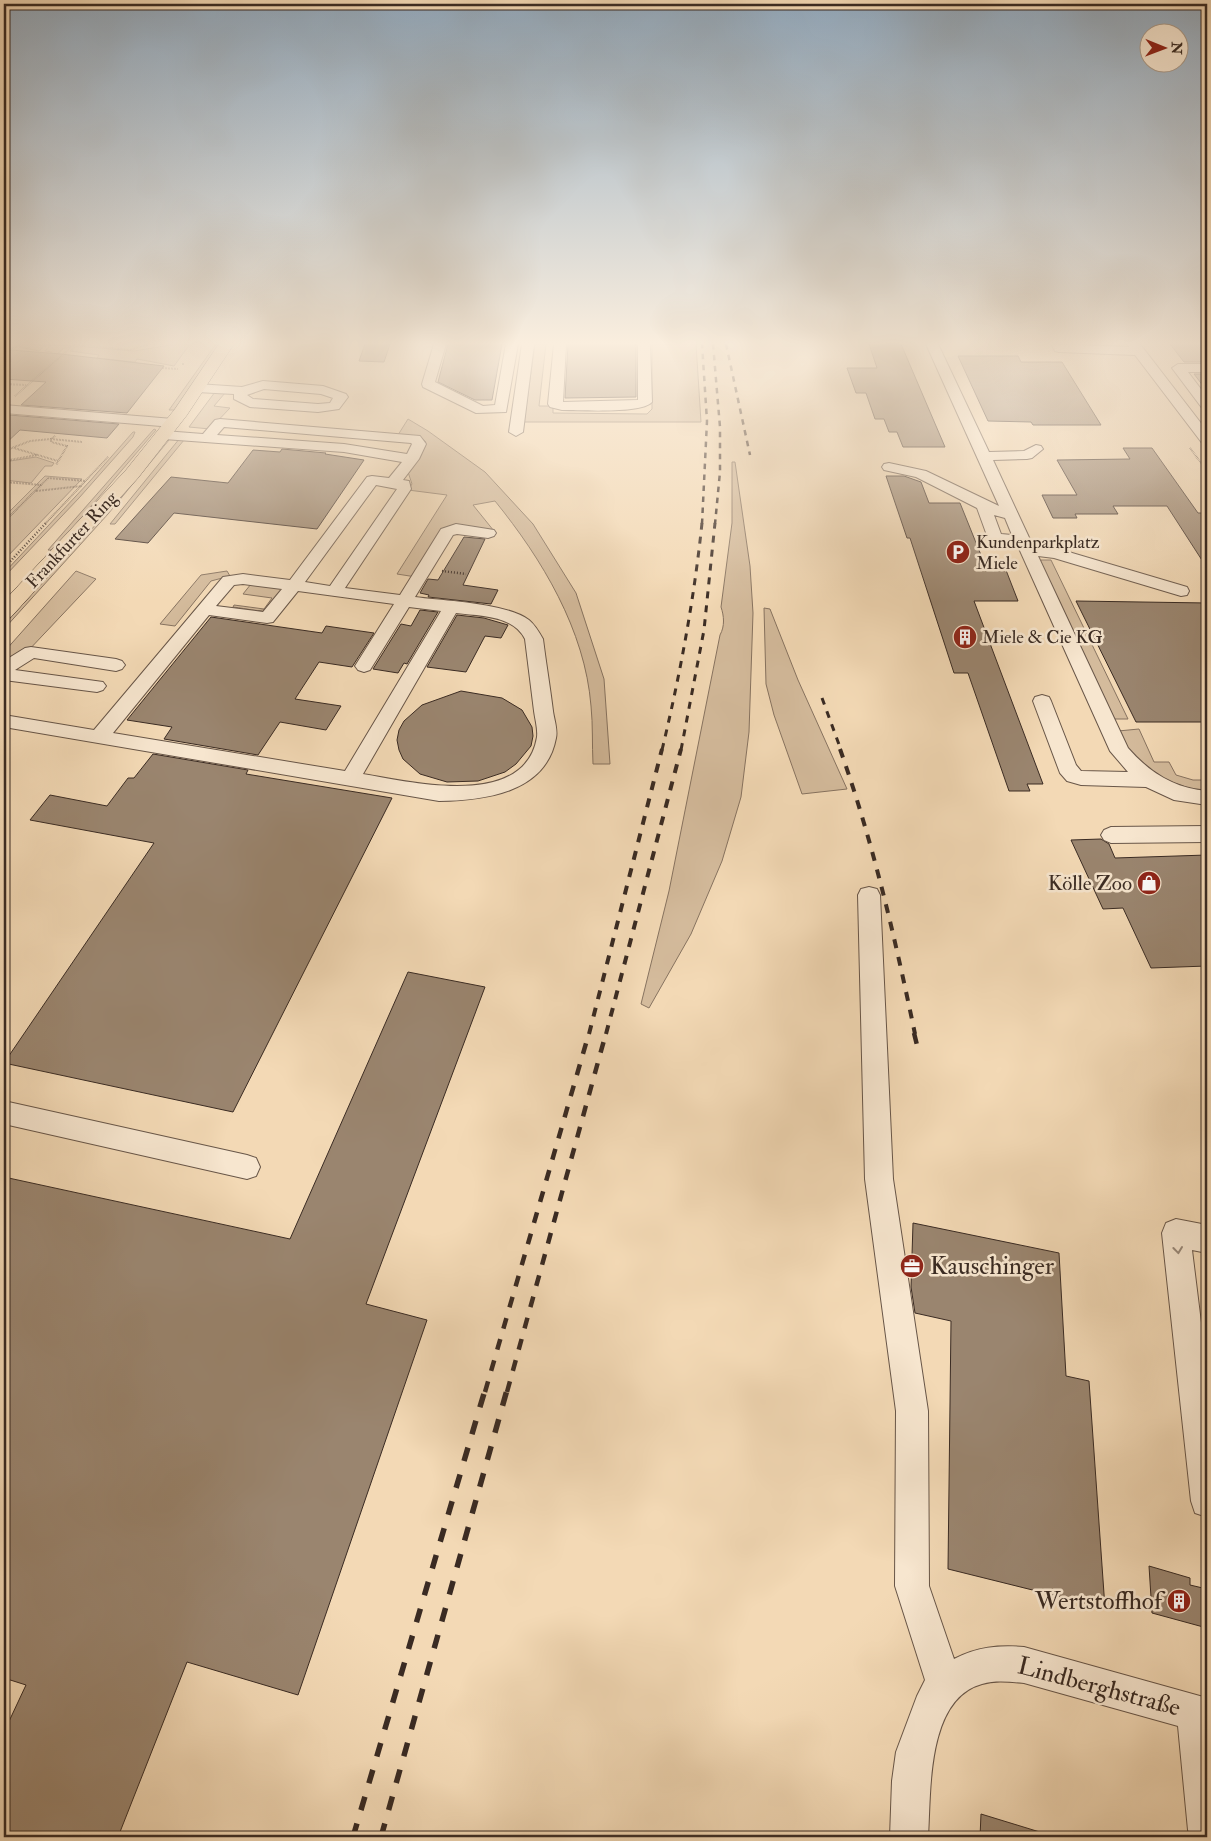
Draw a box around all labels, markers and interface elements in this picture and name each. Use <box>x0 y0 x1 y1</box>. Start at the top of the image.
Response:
north arrow <box>1138 22 1188 72</box>
text: N <box>1168 41 1185 55</box>
street label: Frankfurter Ring <box>21 486 124 593</box>
place label: Kundenparkplatz Miele <box>976 531 1100 575</box>
parking icon: Kundenparkplatz Miele <box>945 539 971 565</box>
building icon: Miele & Cie KG <box>952 624 978 650</box>
place label: Miele & Cie KG <box>982 626 1103 649</box>
place label: Kölle Zoo <box>1048 870 1132 897</box>
shop icon: Kölle Zoo <box>1136 870 1162 896</box>
one-way arrow <box>1172 1246 1183 1254</box>
place label: Kauschinger <box>930 1251 1055 1282</box>
office icon: Kauschinger <box>899 1253 925 1279</box>
place label: Wertstoffhof <box>1034 1586 1166 1617</box>
building icon: Wertstoffhof <box>1166 1588 1192 1614</box>
street label: Lindberghstraße <box>1014 1650 1184 1724</box>

